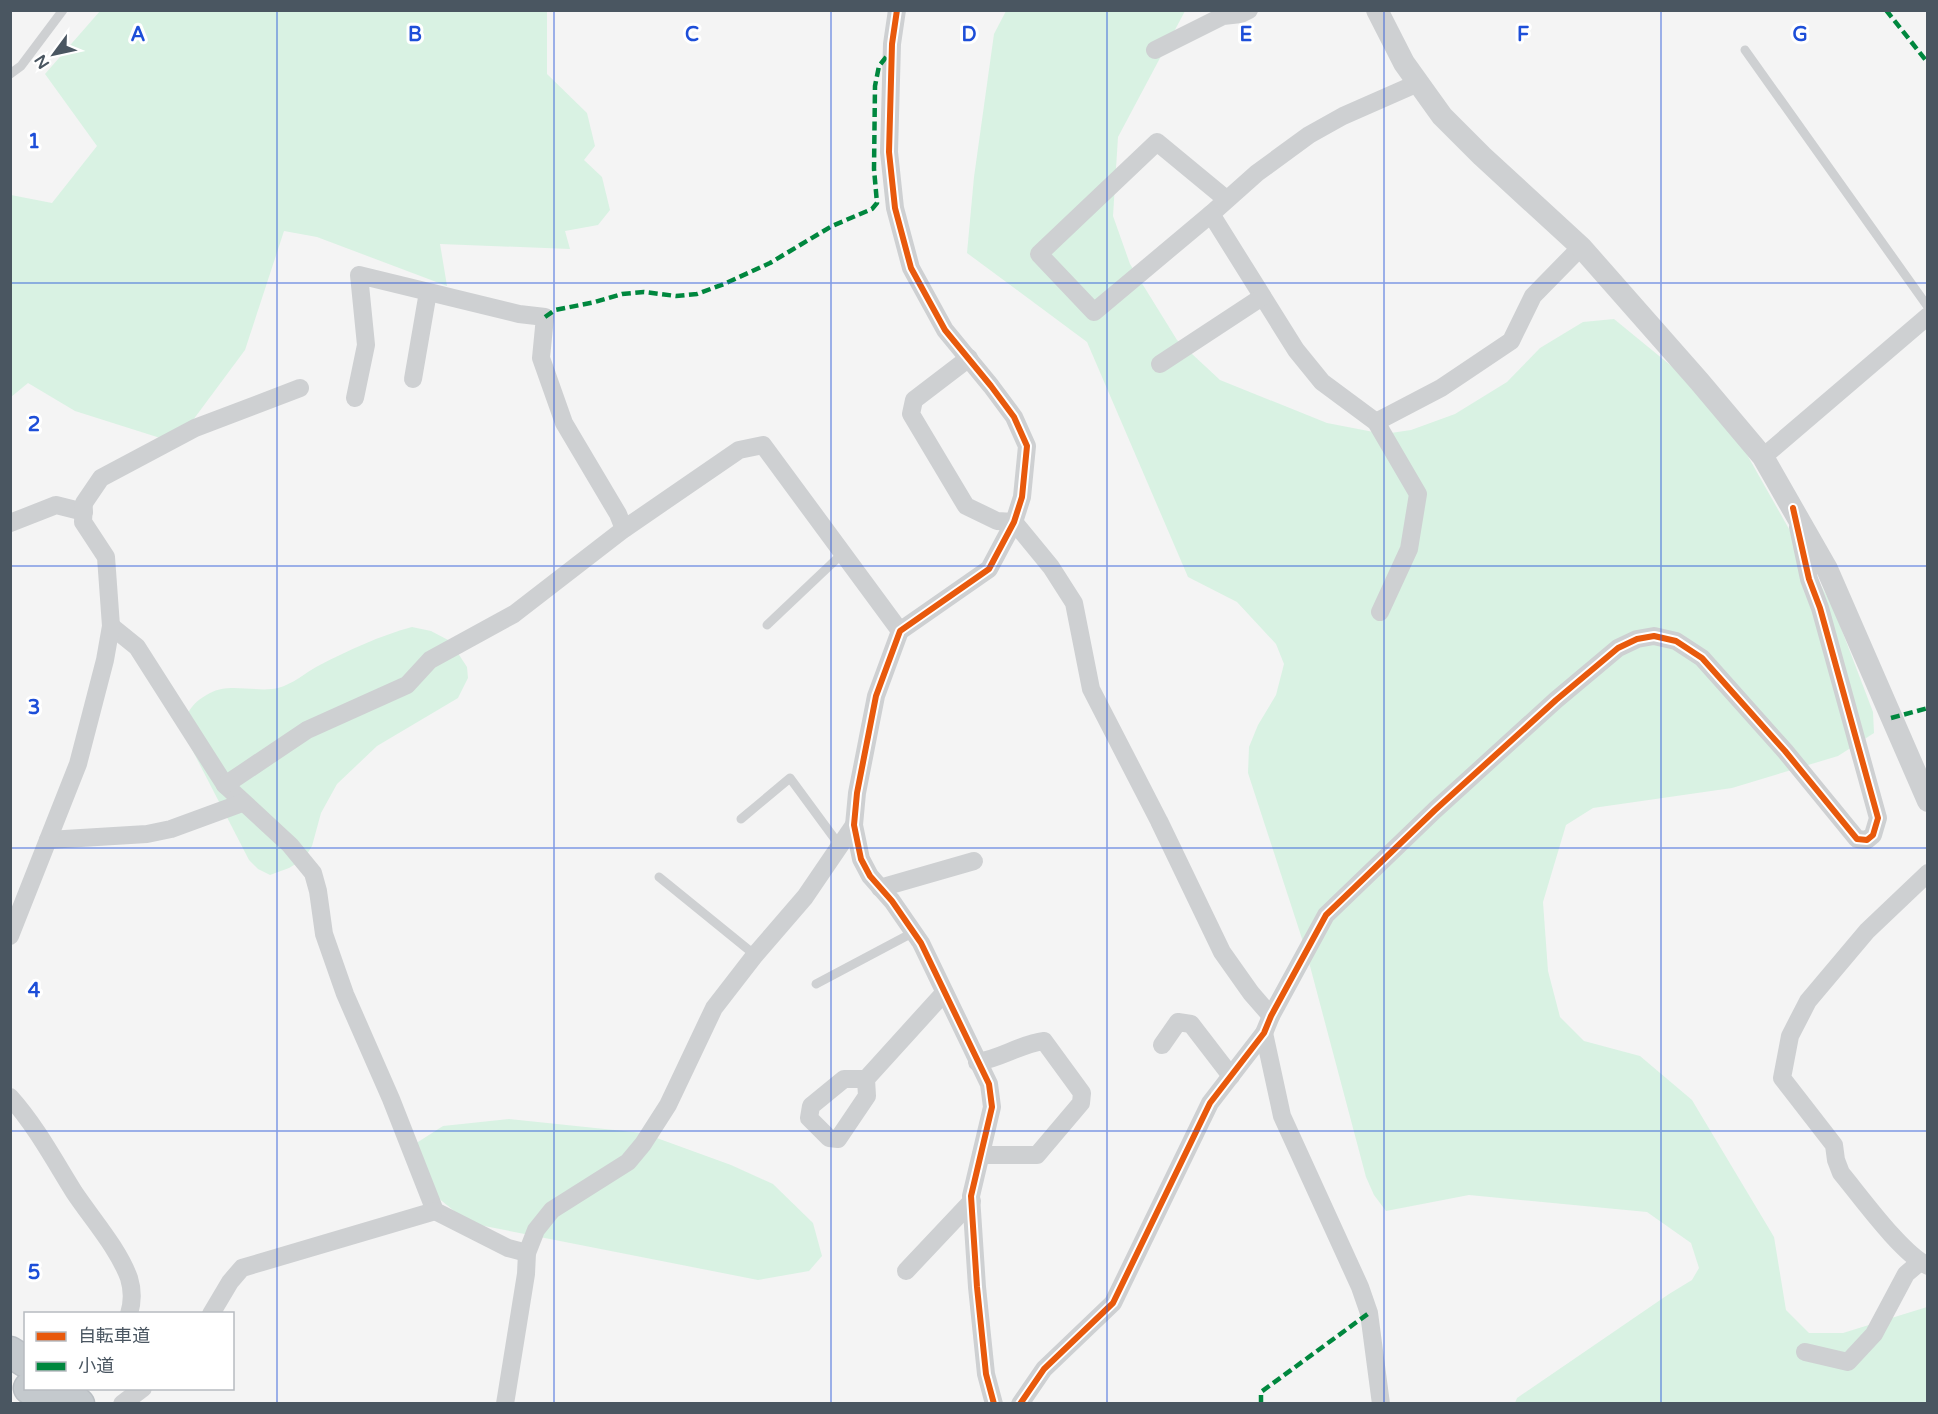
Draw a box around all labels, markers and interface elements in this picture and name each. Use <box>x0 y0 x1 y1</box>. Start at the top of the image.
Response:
text: A <box>131 23 146 47</box>
text: B <box>408 23 422 47</box>
text: C <box>685 23 699 47</box>
text: D <box>961 23 977 47</box>
text: E <box>1240 23 1253 47</box>
text: F <box>1517 23 1529 47</box>
text: G <box>1792 23 1808 47</box>
north arrow <box>24 24 84 84</box>
text: N <box>30 51 54 72</box>
text: 1 <box>28 130 40 154</box>
text: 2 <box>28 413 40 437</box>
text: 3 <box>28 696 40 720</box>
text: 4 <box>28 979 41 1003</box>
text: 5 <box>28 1261 40 1285</box>
legend <box>24 1312 234 1390</box>
text: 自転車道 <box>78 1325 150 1347</box>
text: 小道 <box>78 1355 114 1377</box>

